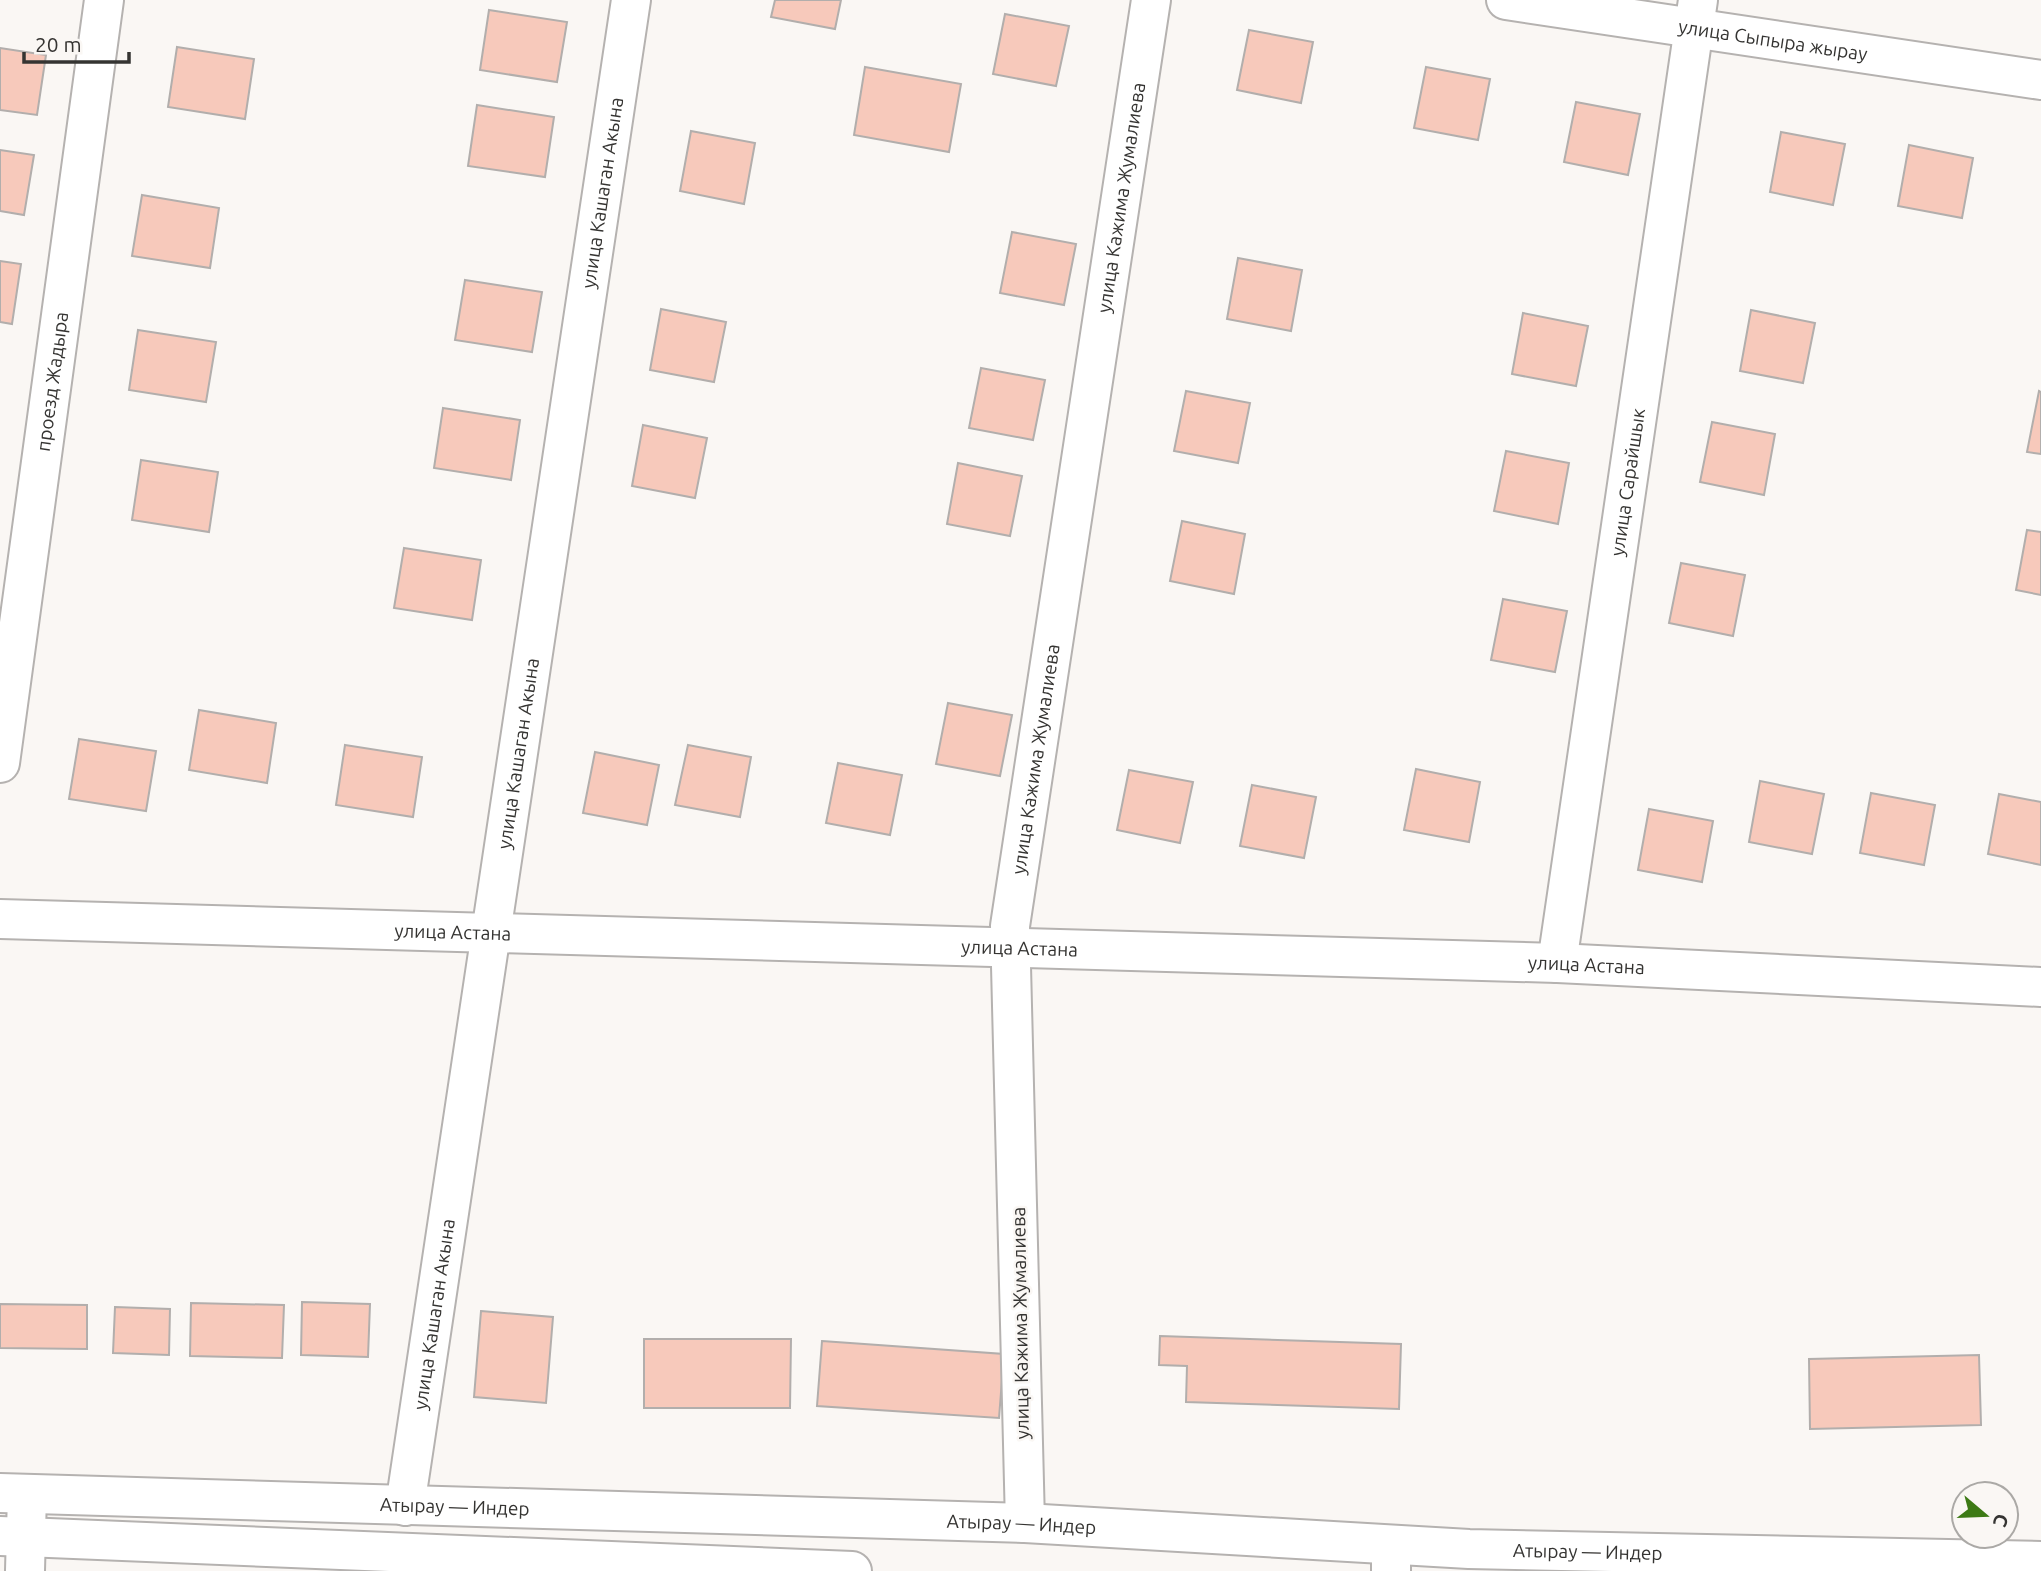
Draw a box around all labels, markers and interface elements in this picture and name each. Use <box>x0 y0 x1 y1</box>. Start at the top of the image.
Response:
street label: улица Сыпыра жырау <box>1677 15 1869 65</box>
scale bar <box>24 21 130 65</box>
text: 20 m <box>35 32 82 56</box>
street label: улица Кажима Жумалиева <box>1093 81 1149 314</box>
street label: улица Кашаган Акына <box>577 96 627 290</box>
street label: проезд Жадыра <box>32 310 72 453</box>
street label: улица Сарайшык <box>1606 406 1649 558</box>
street label: улица Кажима Жумалиева <box>1007 642 1064 876</box>
street label: улица Кашаган Акына <box>493 656 543 851</box>
street label: улица Астана <box>394 919 512 944</box>
street label: улица Астана <box>961 935 1078 960</box>
street label: улица Астана <box>1528 951 1645 978</box>
street label: улица Кажима Жумалиева <box>1007 1207 1033 1439</box>
street label: улица Кашаган Акына <box>409 1217 459 1411</box>
north arrow <box>1950 1480 2020 1550</box>
street label: Атырау — Индер <box>380 1493 530 1519</box>
street label: Атырау — Индер <box>946 1510 1097 1538</box>
text: С <box>1989 1511 2013 1530</box>
street label: Атырау — Индер <box>1513 1539 1663 1564</box>

